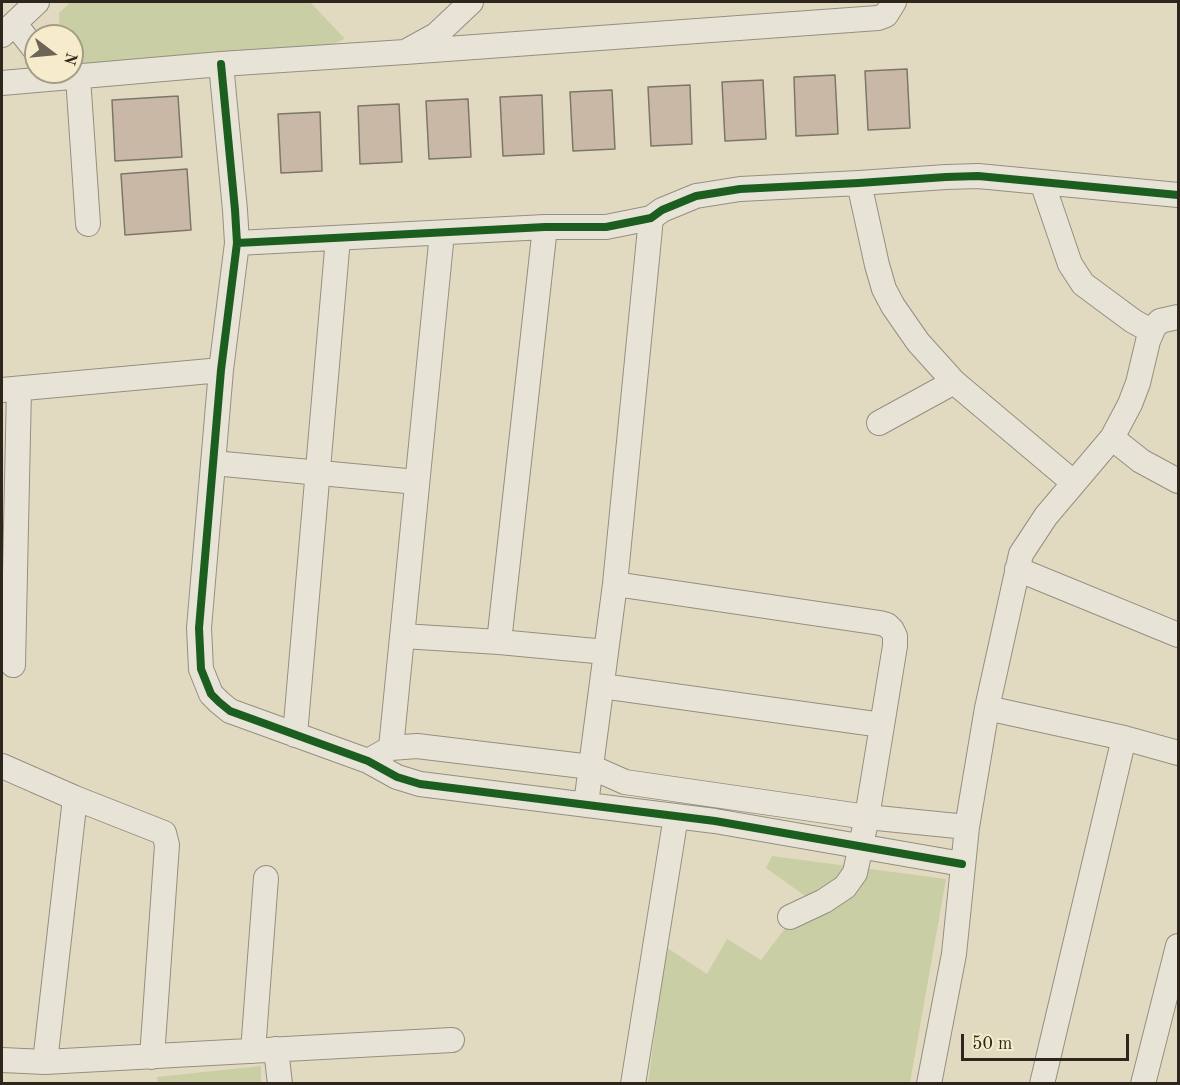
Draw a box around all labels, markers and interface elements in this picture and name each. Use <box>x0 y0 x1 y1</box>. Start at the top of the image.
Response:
north arrow <box>24 24 84 84</box>
text: N <box>60 50 79 66</box>
scale bar <box>964 1022 1132 1060</box>
text: 50 m <box>972 1035 1012 1053</box>

